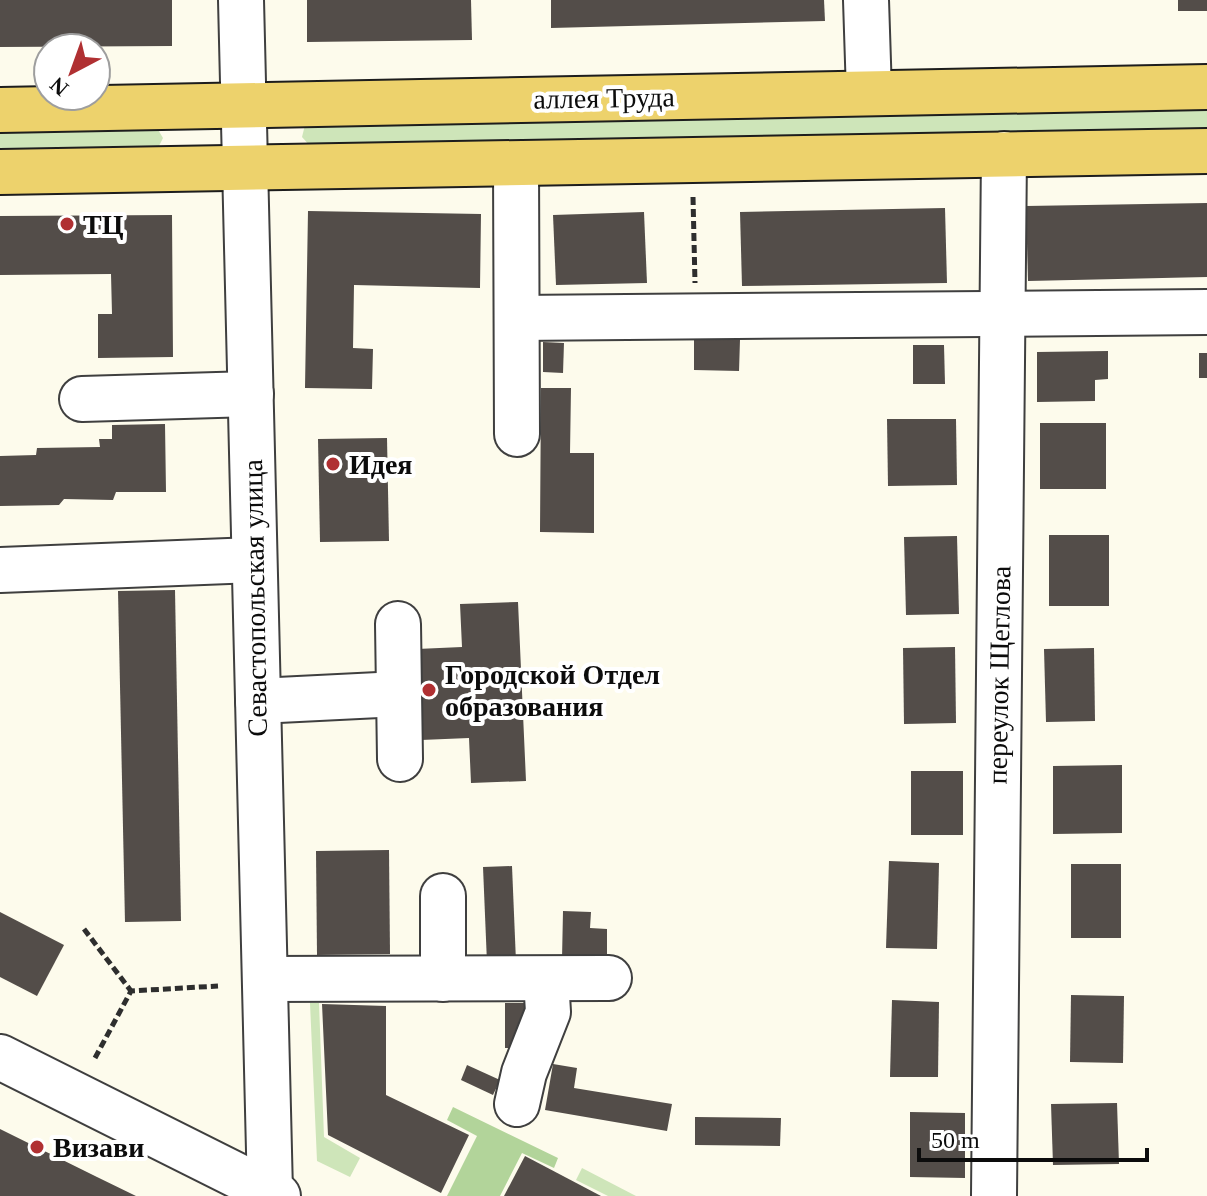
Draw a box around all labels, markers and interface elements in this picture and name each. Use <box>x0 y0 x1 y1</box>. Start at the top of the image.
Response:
north arrow <box>32 32 112 112</box>
text: N <box>45 72 73 101</box>
street label: аллея Труда <box>533 81 676 115</box>
place label: ТЦ <box>83 209 124 240</box>
marker: ТЦ <box>58 215 76 233</box>
place label: Идея <box>349 449 413 480</box>
marker: Идея <box>324 455 342 473</box>
street label: Севастопольская улица <box>237 458 273 737</box>
street label: переулок Щеглова <box>982 565 1016 784</box>
place label: Городской Отдел образования <box>445 659 660 722</box>
marker: Городской Отдел образования <box>420 681 438 699</box>
scale bar <box>919 1112 1147 1162</box>
text: 50 m <box>931 1127 980 1153</box>
place label: Визави <box>53 1132 144 1163</box>
marker: Визави <box>28 1138 46 1156</box>

